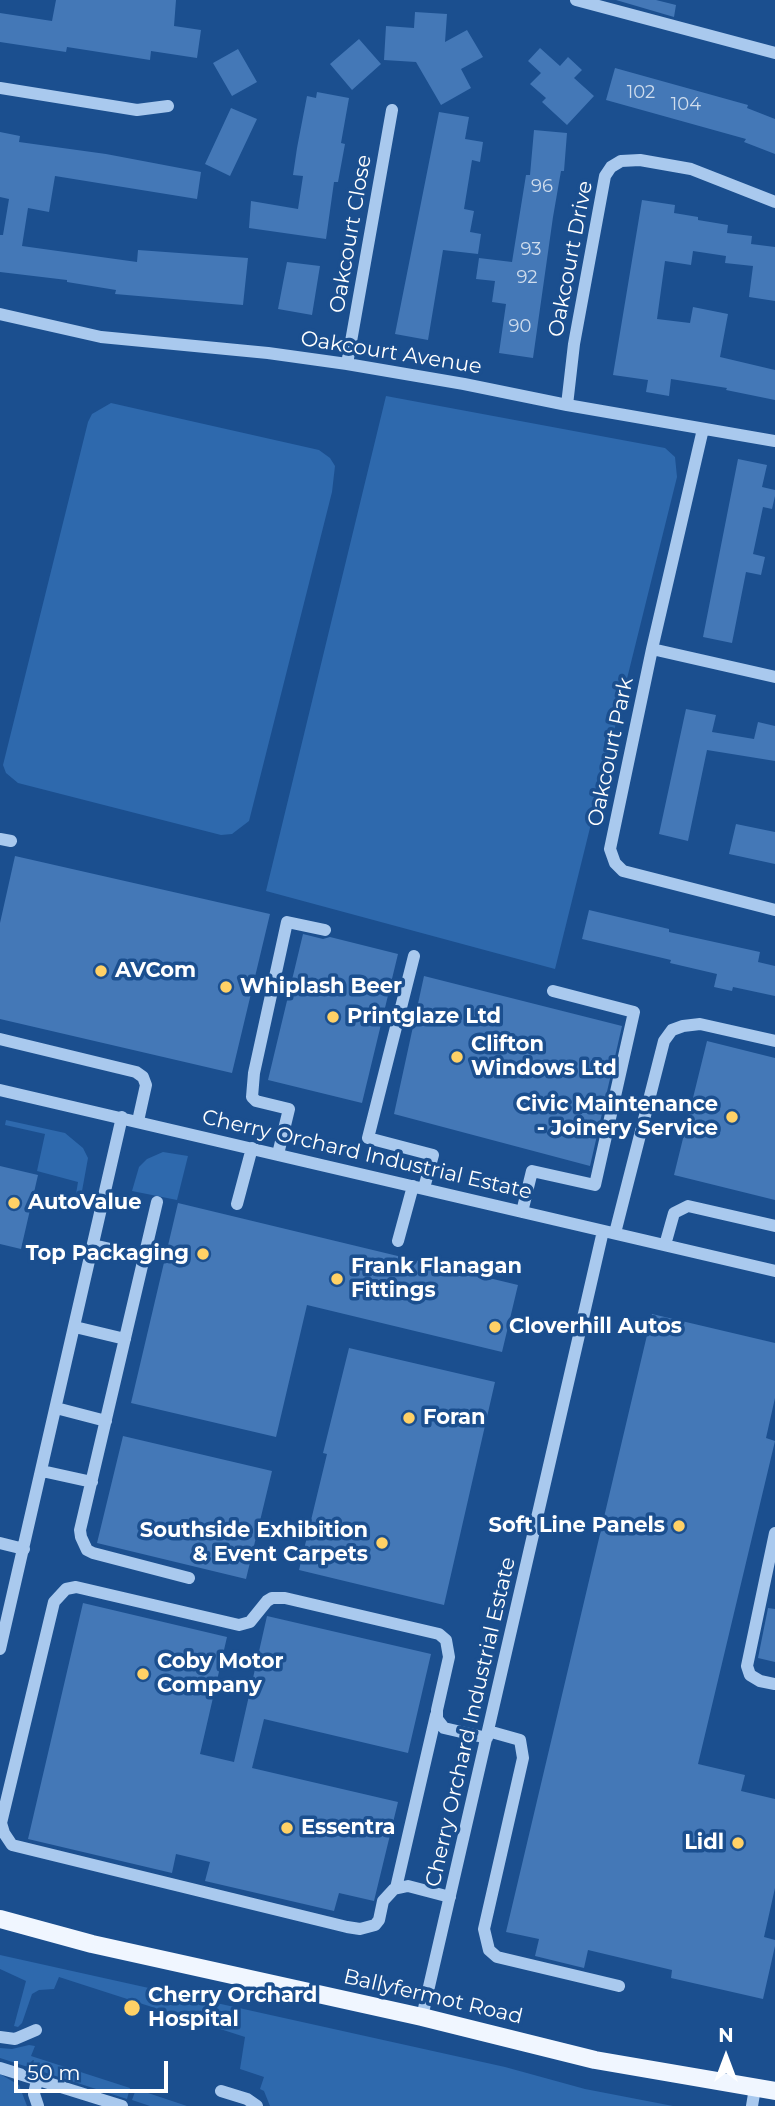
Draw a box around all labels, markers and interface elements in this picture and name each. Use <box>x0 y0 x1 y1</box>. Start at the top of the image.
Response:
house number: 102 <box>627 82 655 104</box>
house number: 104 <box>671 94 701 116</box>
street label: Oakcourt Close <box>325 153 377 315</box>
house number: 96 <box>531 176 553 198</box>
street label: Oakcourt Drive <box>543 179 599 339</box>
house number: 93 <box>521 239 541 261</box>
house number: 92 <box>516 267 538 289</box>
house number: 90 <box>509 316 531 338</box>
street label: Oakcourt Avenue <box>299 326 483 380</box>
street label: Oakcourt Park <box>583 675 639 829</box>
place label: AVCom <box>115 958 196 984</box>
marker: AVCom <box>93 963 109 979</box>
place label: Whiplash Beer <box>240 974 402 1000</box>
marker: Whiplash Beer <box>218 979 234 995</box>
place label: Printglaze Ltd <box>347 1004 501 1030</box>
marker: Printglaze Ltd <box>325 1009 341 1025</box>
place label: Clifton Windows Ltd <box>471 1032 617 1082</box>
marker: Clifton Windows Ltd <box>449 1049 465 1065</box>
place label: Civic Maintenance - Joinery Service <box>516 1092 718 1142</box>
street label: Cherry Orchard Industrial Estate <box>200 1105 534 1205</box>
marker: Civic Maintenance - Joinery Service <box>724 1109 740 1125</box>
place label: AutoValue <box>28 1190 141 1216</box>
marker: AutoValue <box>6 1195 22 1211</box>
place label: Top Packaging <box>26 1241 189 1267</box>
marker: Top Packaging <box>195 1246 211 1262</box>
place label: Frank Flanagan Fittings <box>351 1254 522 1304</box>
marker: Frank Flanagan Fittings <box>329 1271 345 1287</box>
place label: Cloverhill Autos <box>509 1314 682 1340</box>
marker: Cloverhill Autos <box>487 1319 503 1335</box>
place label: Foran <box>423 1405 486 1431</box>
marker: Foran <box>401 1410 417 1426</box>
place label: Soft Line Panels <box>489 1513 665 1539</box>
place label: Southside Exhibition & Event Carpets <box>140 1518 368 1568</box>
marker: Soft Line Panels <box>671 1518 687 1534</box>
marker: Southside Exhibition & Event Carpets <box>374 1535 390 1551</box>
street label: Cherry Orchard Industrial Estate <box>421 1555 521 1889</box>
place label: Coby Motor Company <box>157 1649 284 1699</box>
marker: Coby Motor Company <box>135 1666 151 1682</box>
place label: Essentra <box>301 1815 395 1841</box>
marker: Essentra <box>279 1820 295 1836</box>
place label: Lidl <box>684 1830 724 1856</box>
marker: Lidl <box>730 1835 746 1851</box>
street label: Ballyfermot Road <box>341 1964 525 2030</box>
place label: Cherry Orchard Hospital <box>148 1983 317 2033</box>
marker: Cherry Orchard Hospital <box>122 1998 142 2018</box>
north arrow <box>691 2022 761 2092</box>
text: N <box>718 2024 734 2047</box>
scale bar <box>18 2046 172 2090</box>
text: 50 m <box>27 2060 81 2085</box>

